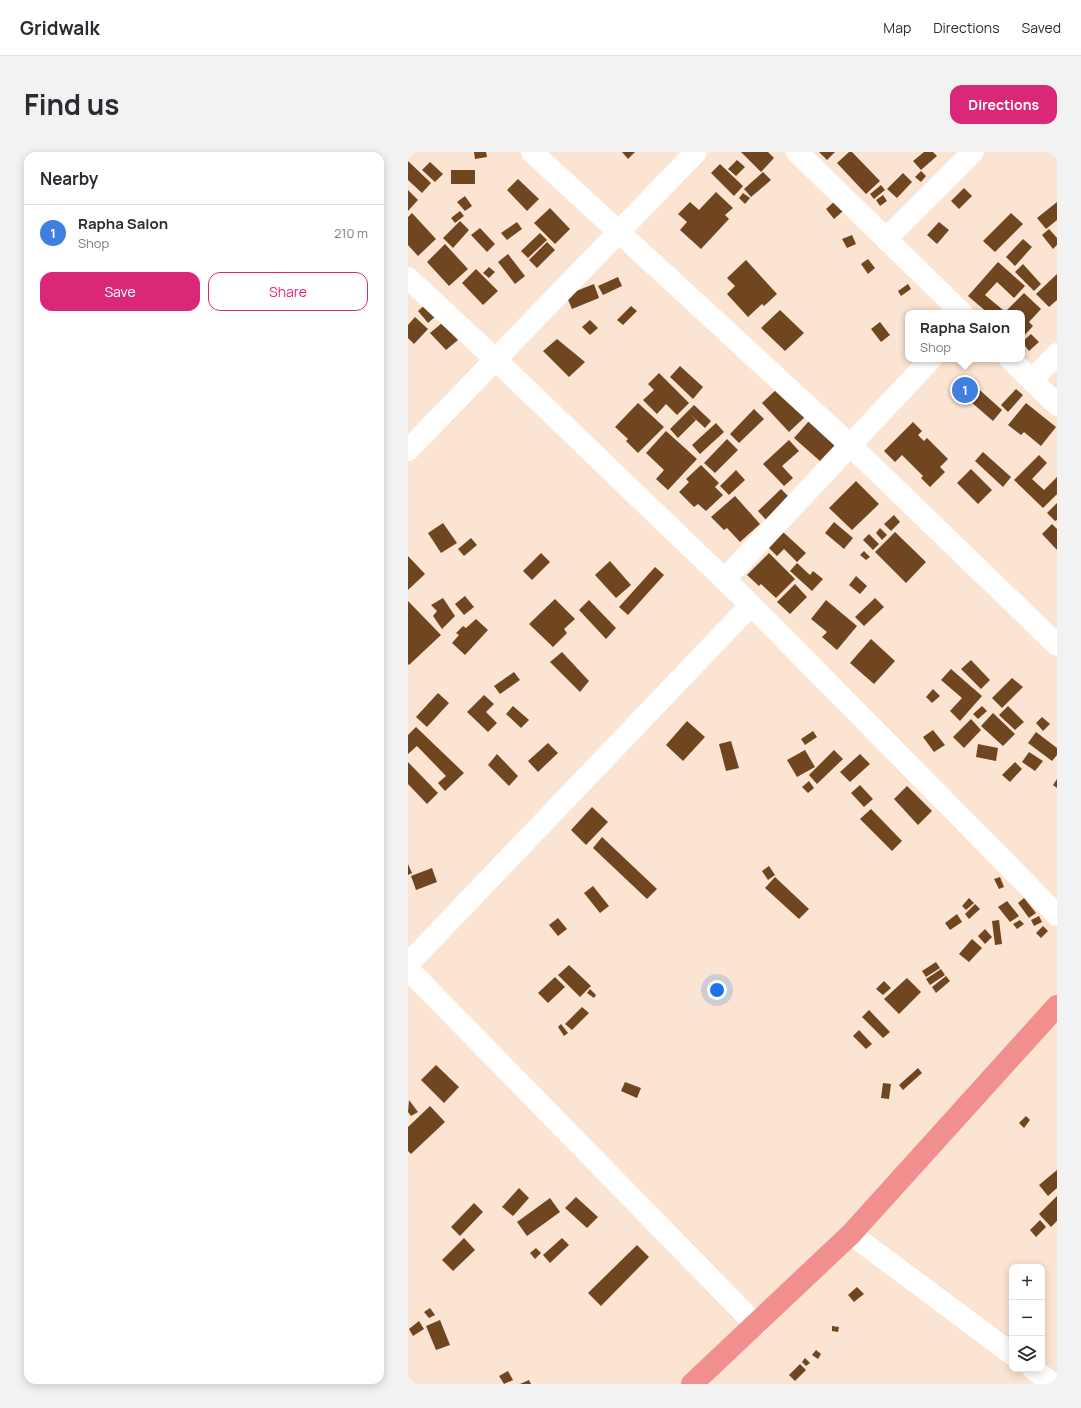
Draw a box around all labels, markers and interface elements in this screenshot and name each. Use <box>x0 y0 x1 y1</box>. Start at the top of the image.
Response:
text: Gridwalk <box>20 15 100 41</box>
text: Map <box>883 18 911 37</box>
text: Directions <box>933 18 1000 37</box>
text: Saved <box>1022 18 1061 37</box>
text: Find us <box>24 85 119 123</box>
button: Directions <box>950 85 1057 124</box>
text: Nearby <box>40 167 98 190</box>
text: Rapha Salon <box>78 213 168 234</box>
text: 1 <box>50 224 56 242</box>
text: 210 m <box>334 224 368 242</box>
text: Shop <box>78 234 109 252</box>
button: Save <box>40 272 200 311</box>
button: Share <box>208 272 368 311</box>
popup <box>905 310 1025 362</box>
text: Rapha Salon <box>920 317 1010 338</box>
text: Shop <box>920 338 951 356</box>
pin: 1 <box>952 375 978 405</box>
your location <box>707 980 727 1000</box>
map controls <box>1009 1264 1045 1372</box>
button: + <box>1009 1264 1045 1300</box>
button: − <box>1009 1300 1045 1336</box>
button: layers <box>1009 1336 1045 1372</box>

